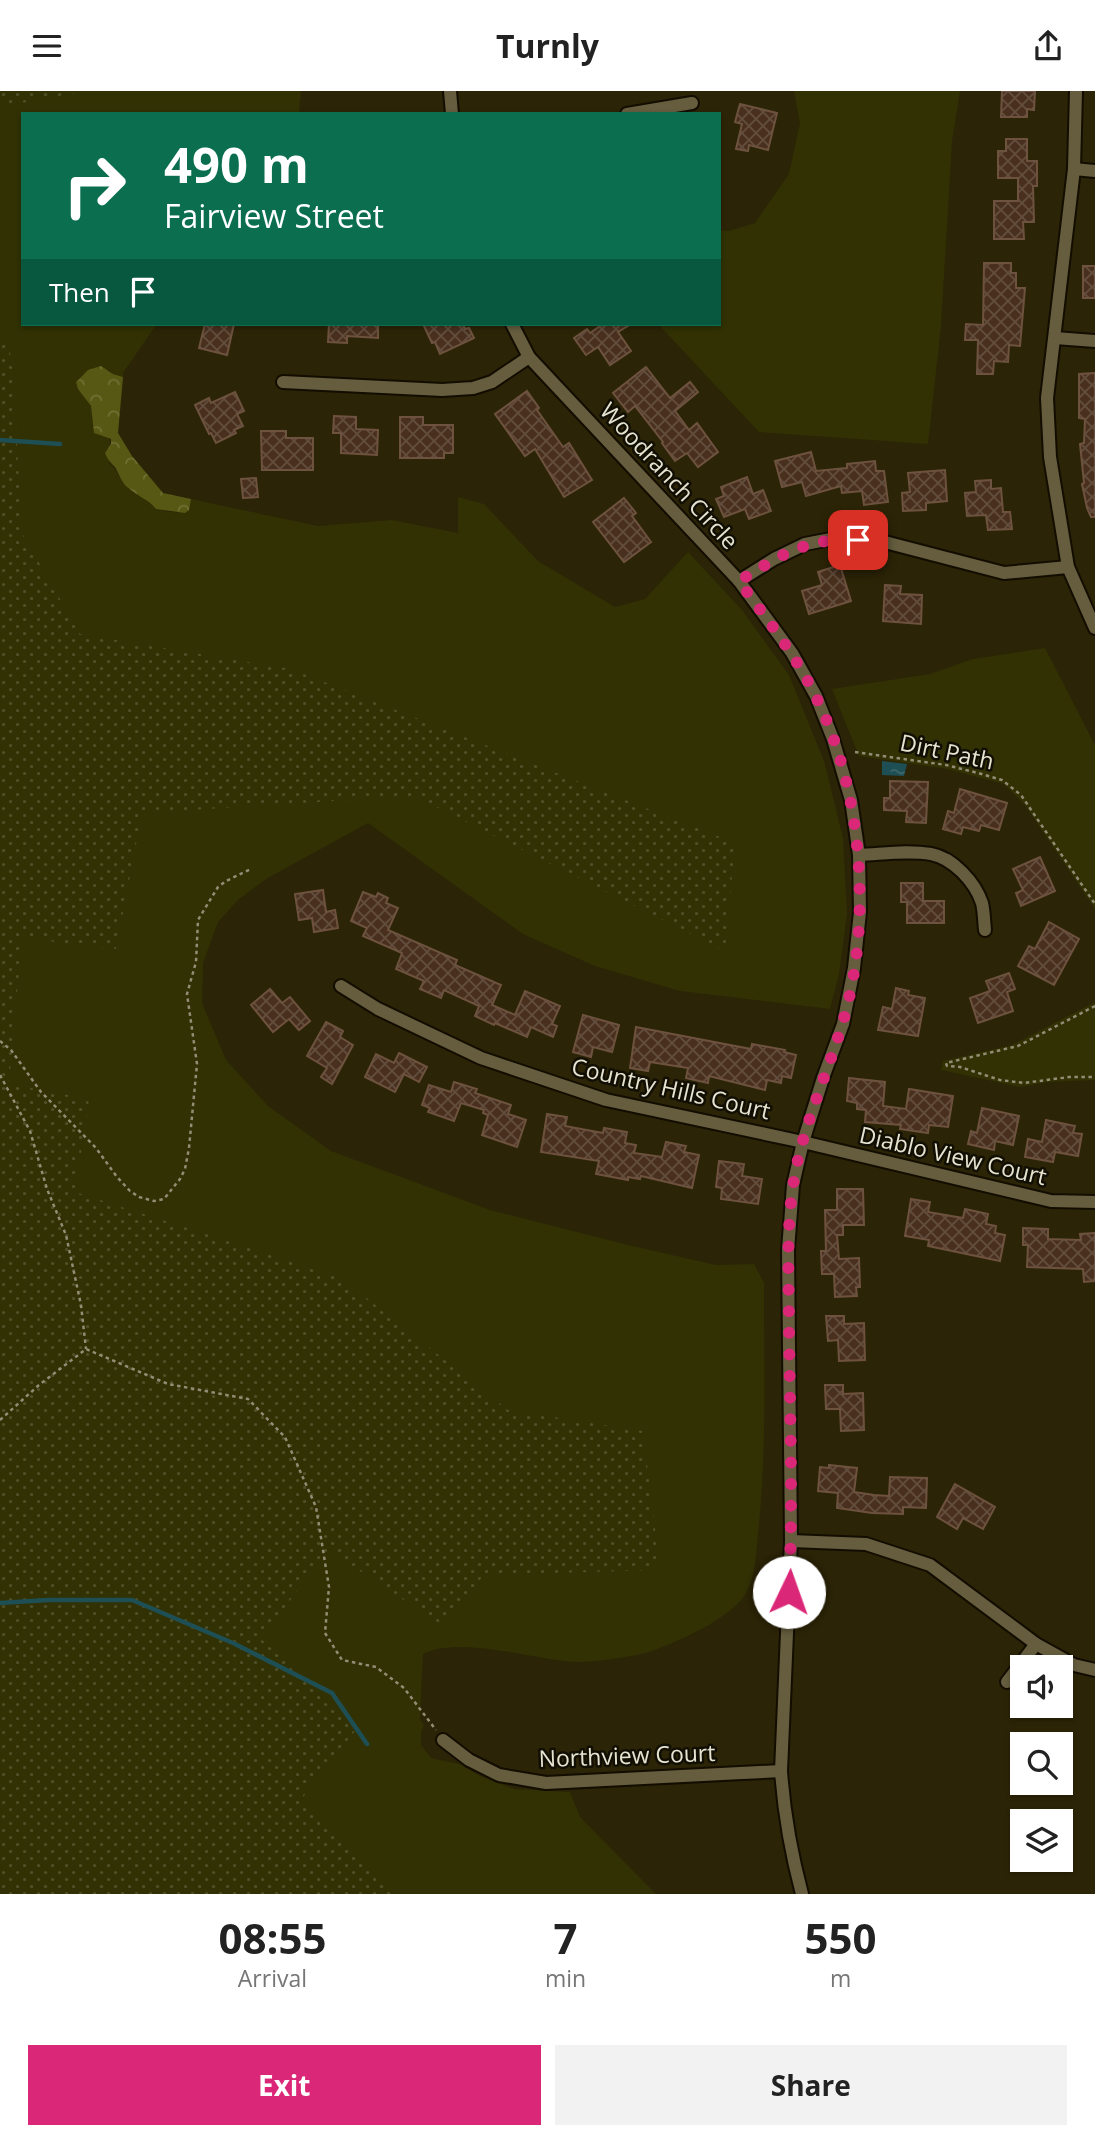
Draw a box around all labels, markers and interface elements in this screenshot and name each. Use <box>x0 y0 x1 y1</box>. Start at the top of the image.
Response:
text: Turnly <box>496 24 599 67</box>
icon: menu <box>28 27 66 65</box>
icon: share <box>1029 27 1067 65</box>
text: 490 m <box>164 131 309 197</box>
icon: right <box>49 140 140 231</box>
text: Fairview Street <box>164 194 384 237</box>
icon: arrive <box>124 273 162 311</box>
text: Then <box>49 274 110 310</box>
street label: Woodranch Circle <box>593 395 746 556</box>
pin <box>828 510 888 570</box>
icon: arrive <box>839 521 877 559</box>
street label: Dirt Path <box>897 725 997 777</box>
street label: Country Hills Court <box>569 1050 774 1126</box>
street label: Diablo View Court <box>856 1118 1050 1192</box>
position arrow <box>752 1555 826 1629</box>
map controls <box>1010 1655 1073 1872</box>
button: sound <box>1010 1655 1073 1718</box>
button: search <box>1010 1732 1073 1795</box>
street label: Northview Court <box>538 1736 716 1774</box>
button: layers <box>1010 1809 1073 1872</box>
text: 08:55 <box>218 1909 326 1966</box>
text: 7 <box>553 1909 578 1966</box>
text: 550 <box>805 1909 877 1966</box>
text: Arrival <box>238 1962 307 1994</box>
text: min <box>545 1962 586 1994</box>
text: m <box>830 1962 851 1994</box>
button: Exit <box>28 2045 541 2125</box>
button: Share <box>555 2045 1067 2125</box>

